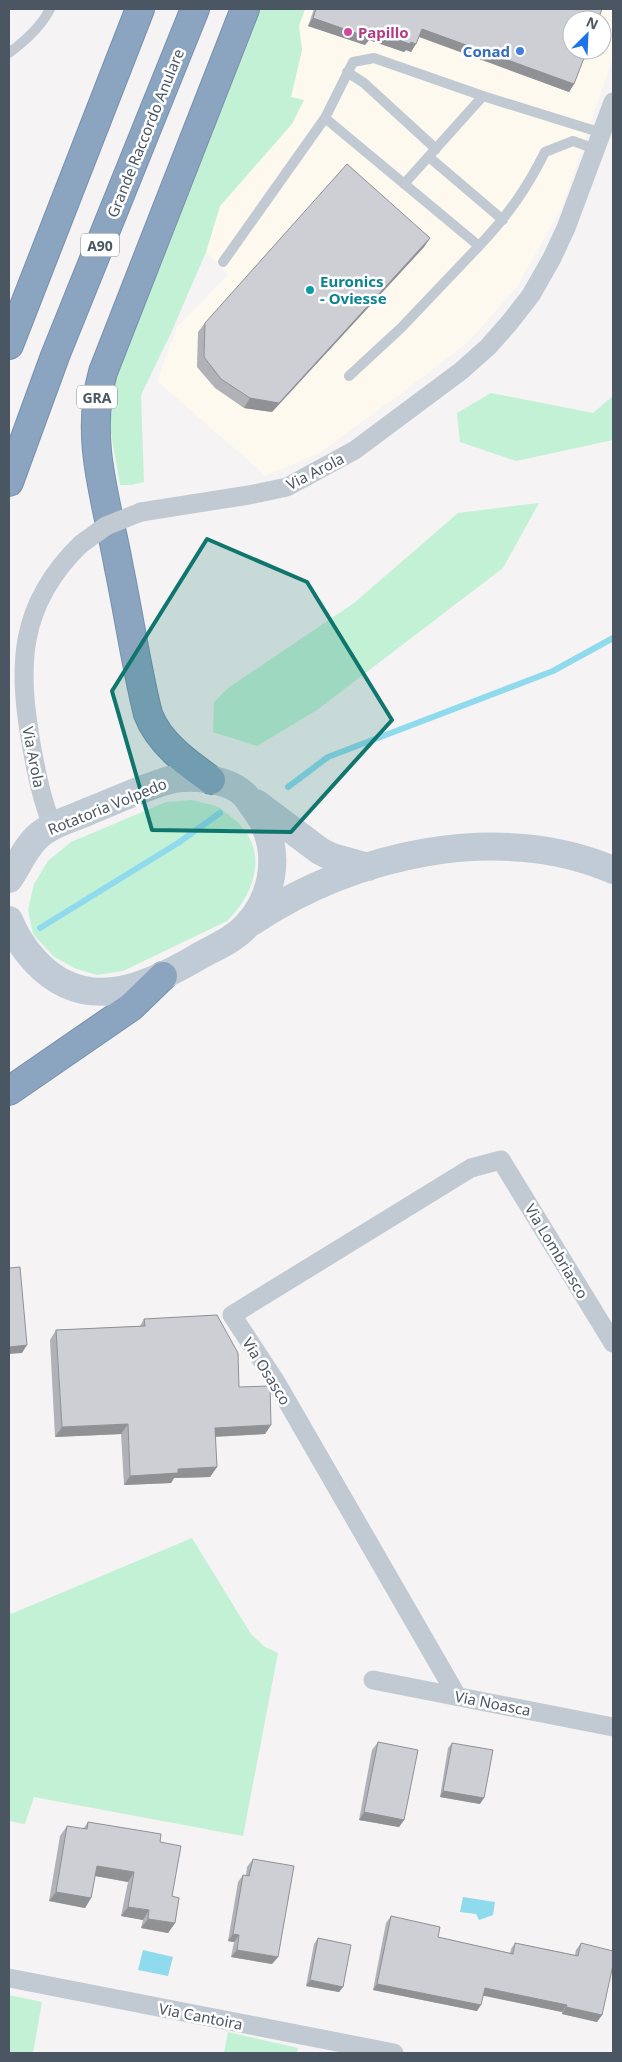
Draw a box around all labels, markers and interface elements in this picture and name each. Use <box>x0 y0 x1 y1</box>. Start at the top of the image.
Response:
north arrow <box>562 10 612 60</box>
text: N <box>583 12 602 34</box>
place label: Papillo <box>358 22 409 42</box>
marker: Papillo <box>342 26 354 38</box>
place label: Conad <box>463 41 510 61</box>
marker: Conad <box>514 45 526 57</box>
street label: Grande Raccordo Anulare <box>102 46 188 220</box>
road number: A90 <box>81 234 119 256</box>
place label: Euronics - Oviesse <box>320 271 387 308</box>
marker: Euronics - Oviesse <box>304 284 316 296</box>
road number: GRA <box>77 386 117 408</box>
street label: Via Arola <box>283 448 347 494</box>
street label: Via Arola <box>18 725 50 789</box>
street label: Rotatoria Volpedo <box>44 773 170 839</box>
street label: Via Lombriasco <box>521 1200 593 1302</box>
street label: Via Osasco <box>238 1333 296 1409</box>
street label: Via Noasca <box>453 1686 533 1720</box>
street label: Via Cantoira <box>157 1998 245 2034</box>

